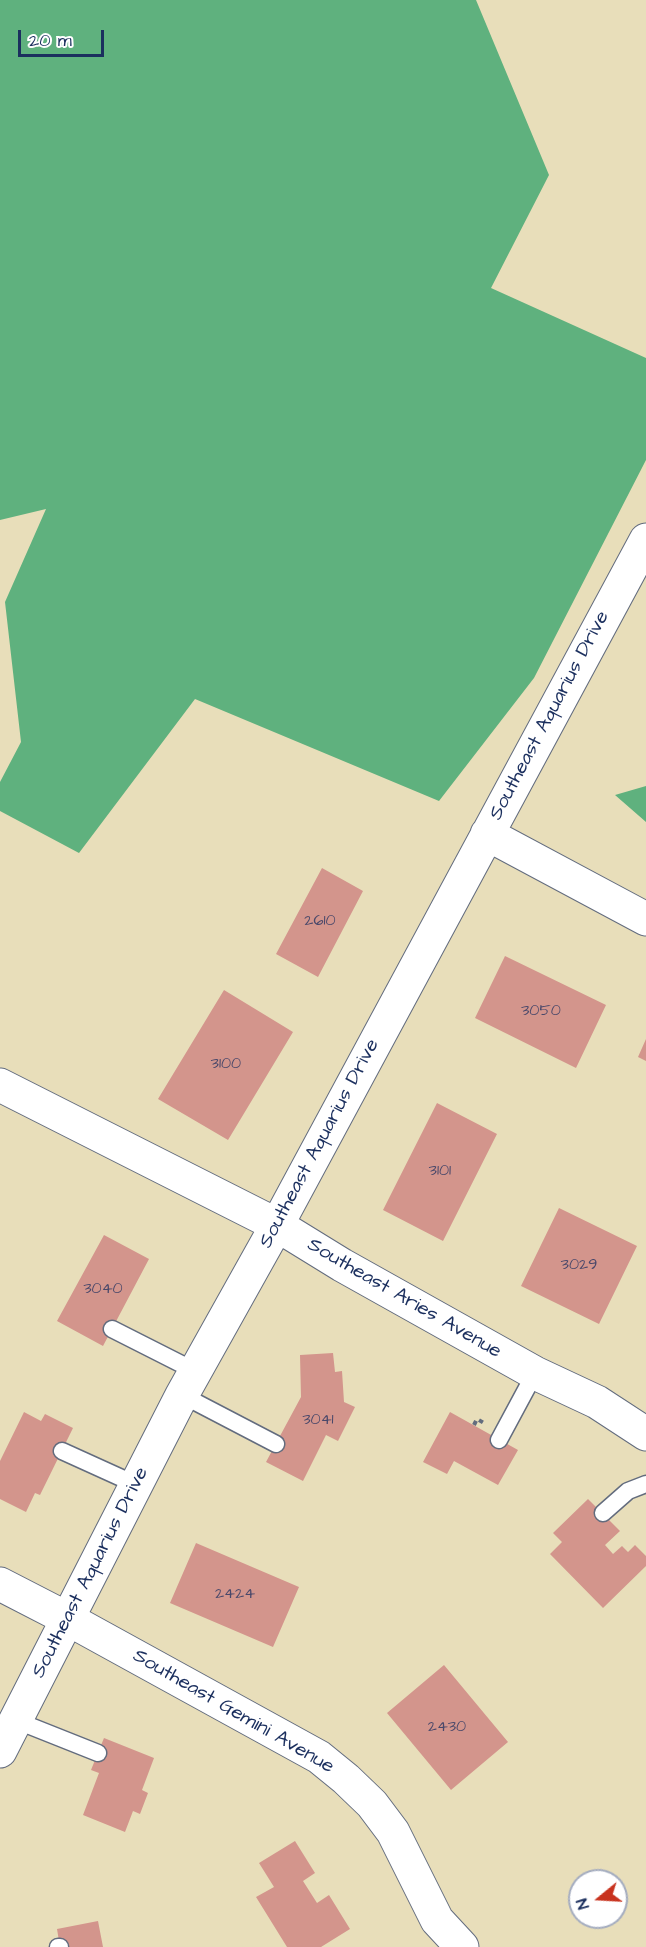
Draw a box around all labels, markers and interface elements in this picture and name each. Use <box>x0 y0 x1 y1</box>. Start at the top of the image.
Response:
scale bar <box>21 18 106 56</box>
text: 20 m <box>29 28 72 53</box>
street label: Southeast Aquarius Drive <box>485 607 615 825</box>
house number: 2610 <box>304 912 336 932</box>
house number: 3050 <box>521 1002 561 1022</box>
street label: Southeast Aquarius Drive <box>255 1035 385 1253</box>
house number: 3100 <box>211 1055 241 1075</box>
house number: 3101 <box>429 1162 451 1182</box>
street label: Southeast Aries Avenue <box>303 1234 505 1364</box>
house number: 3029 <box>561 1256 597 1276</box>
house number: 3040 <box>83 1280 123 1300</box>
house number: 3041 <box>302 1411 334 1431</box>
street label: Southeast Aquarius Drive <box>27 1464 155 1682</box>
house number: 2424 <box>215 1585 255 1605</box>
street label: Southeast Gemini Avenue <box>128 1644 338 1780</box>
house number: 2430 <box>428 1718 466 1738</box>
north arrow <box>568 1869 628 1929</box>
text: N <box>571 1896 595 1912</box>

